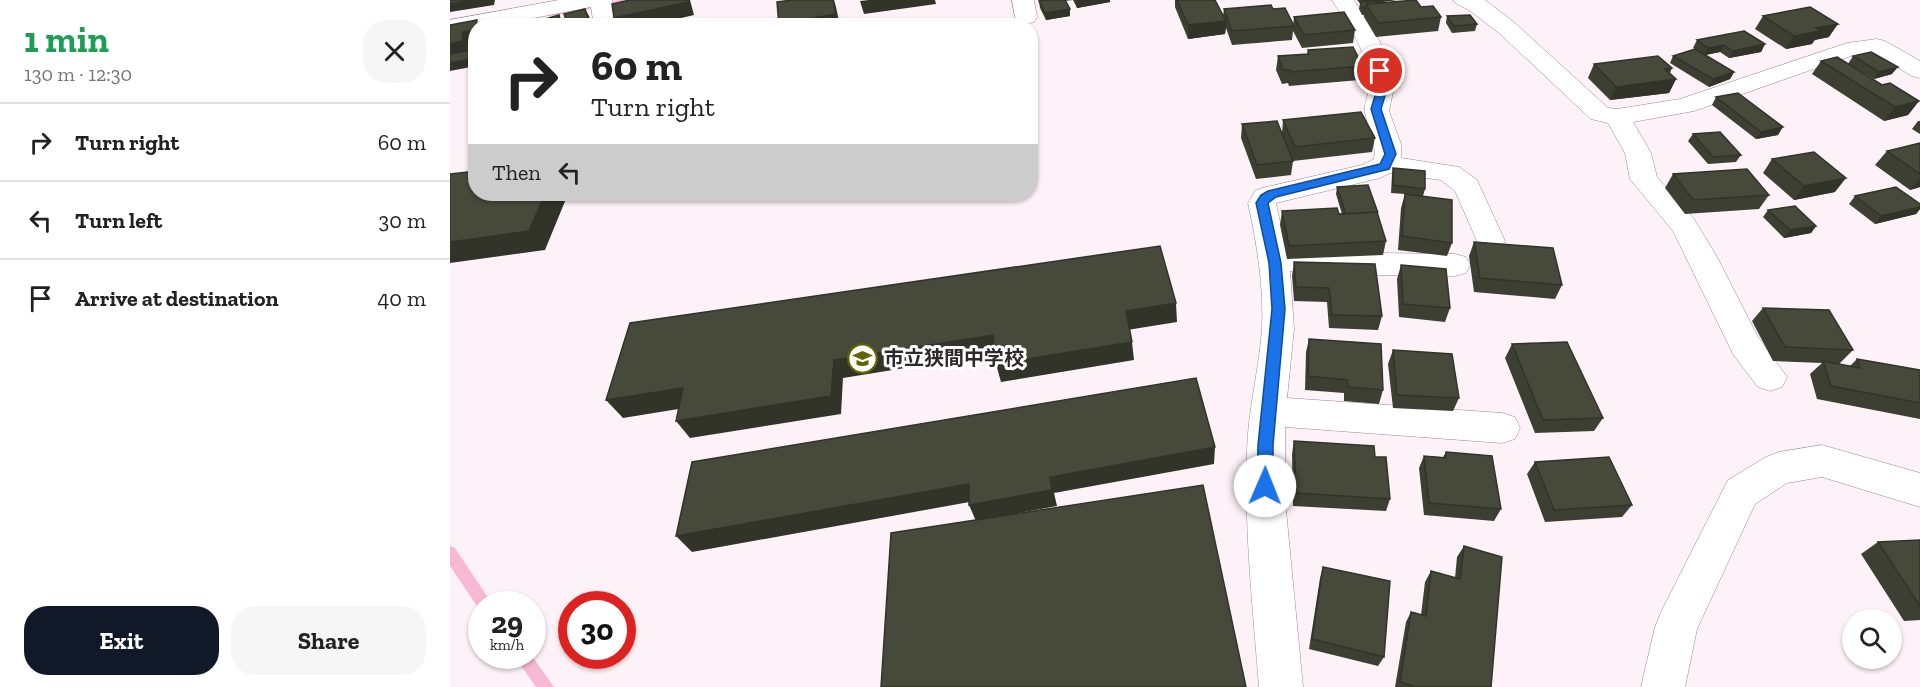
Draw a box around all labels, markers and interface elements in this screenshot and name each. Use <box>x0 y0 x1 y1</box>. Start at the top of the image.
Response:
text: 1 min <box>24 18 109 61</box>
button: close <box>363 20 426 83</box>
text: 60 m <box>591 40 682 91</box>
icon: right <box>492 42 570 120</box>
pin <box>1354 45 1405 96</box>
icon: arrive <box>1363 54 1396 87</box>
text: 130 m · 12:30 <box>24 62 132 86</box>
text: Turn right <box>591 91 715 123</box>
icon: right <box>24 126 57 159</box>
text: Turn right <box>75 129 179 156</box>
text: 60 m <box>378 129 426 156</box>
icon: left <box>553 156 586 189</box>
text: Then <box>492 159 541 186</box>
icon: left <box>24 204 57 237</box>
text: Turn left <box>75 207 162 234</box>
text: 30 m <box>379 207 426 234</box>
icon: arrive <box>24 282 57 315</box>
text: Arrive at destination <box>75 285 278 312</box>
text: 40 m <box>377 285 426 312</box>
school or university icon: 市立狭間中学校 <box>847 342 879 374</box>
place label: 市立狭間中学校 <box>884 346 1024 370</box>
position arrow <box>1233 454 1297 518</box>
speed limit sign: 30 <box>558 591 636 669</box>
text: 29 <box>491 605 523 641</box>
button: Exit <box>24 606 219 675</box>
button: Share <box>231 606 426 675</box>
map controls <box>1842 609 1902 669</box>
button: search <box>1842 609 1902 669</box>
text: km/h <box>490 636 524 654</box>

